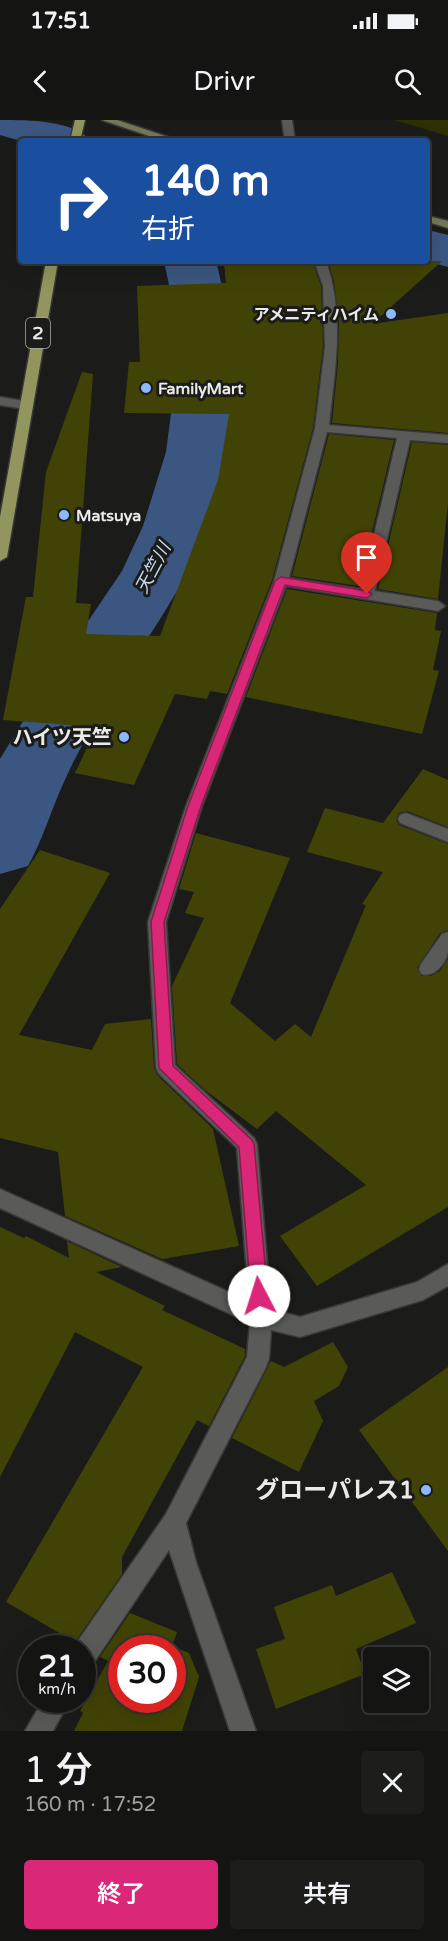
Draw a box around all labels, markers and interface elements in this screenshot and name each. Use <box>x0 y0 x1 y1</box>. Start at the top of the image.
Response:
text: 17:51 <box>30 8 91 34</box>
icon: back <box>24 65 57 98</box>
text: Drivr <box>193 65 255 98</box>
icon: search <box>391 65 424 98</box>
text: 140 m <box>141 156 270 207</box>
icon: right <box>42 162 120 240</box>
text: 右折 <box>141 213 195 246</box>
place label: アメニティハイム <box>253 305 379 325</box>
marker: アメニティハイム <box>384 307 398 321</box>
road number: 2 <box>26 318 50 348</box>
place label: FamilyMart <box>158 379 244 399</box>
marker: FamilyMart <box>139 381 153 395</box>
place label: Matsuya <box>76 506 141 526</box>
marker: Matsuya <box>57 508 71 522</box>
pin <box>341 532 392 594</box>
water label: 天竺川 <box>131 537 176 597</box>
icon: arrive <box>350 541 383 574</box>
place label: ハイツ天竺 <box>12 726 112 750</box>
marker: ハイツ天竺 <box>117 730 131 744</box>
position arrow <box>227 1264 291 1328</box>
place label: グローパレス1 <box>255 1476 414 1505</box>
marker: グローパレス1 <box>419 1483 433 1497</box>
speed limit sign: 30 <box>108 1635 186 1713</box>
map controls <box>363 1647 429 1713</box>
button: layers <box>363 1647 429 1713</box>
text: 21 <box>38 1648 76 1685</box>
text: km/h <box>38 1680 76 1698</box>
text: 1 分 <box>24 1749 92 1792</box>
button: close <box>361 1751 424 1814</box>
text: 160 m · 17:52 <box>24 1793 156 1817</box>
button: 終了 <box>24 1860 218 1929</box>
button: 共有 <box>230 1860 424 1929</box>

